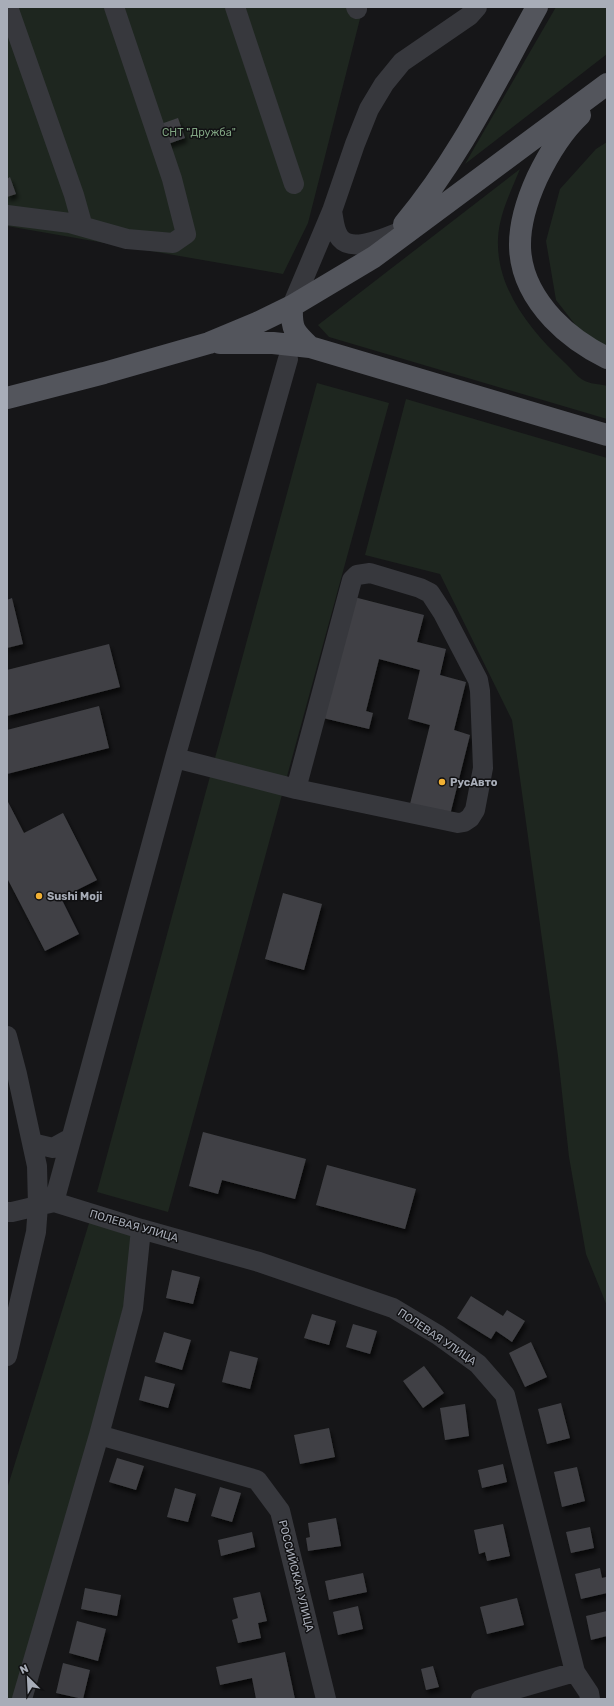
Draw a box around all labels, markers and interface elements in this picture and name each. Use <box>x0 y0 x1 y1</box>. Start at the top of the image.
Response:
park label: СНТ "Дружба" <box>162 126 236 139</box>
place label: РусАвто <box>450 776 498 789</box>
marker: РусАвто <box>437 777 447 787</box>
place label: Sushi Moji <box>47 890 102 903</box>
marker: Sushi Moji <box>34 891 44 901</box>
street label: ПОЛЕВАЯ УЛИЦА <box>88 1207 181 1245</box>
street label: ПОЛЕВАЯ УЛИЦА <box>395 1306 479 1368</box>
street label: РОССИЙСКАЯ УЛИЦА <box>276 1519 316 1634</box>
north arrow <box>8 1658 48 1698</box>
text: N <box>18 1662 30 1677</box>

